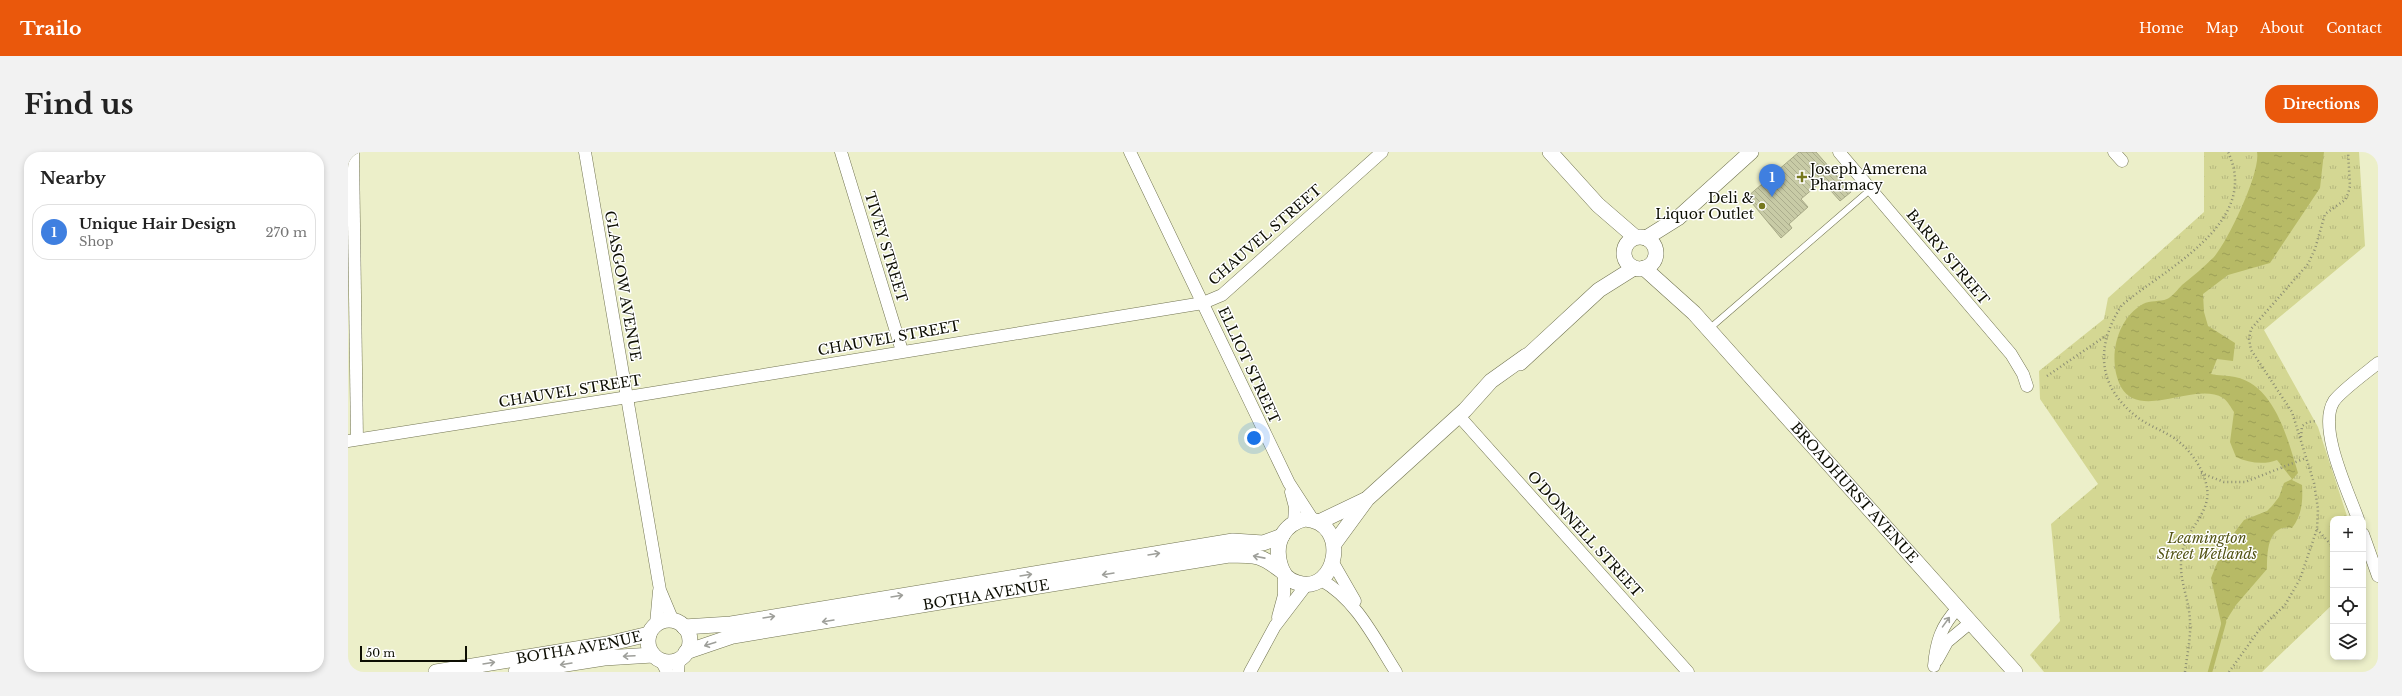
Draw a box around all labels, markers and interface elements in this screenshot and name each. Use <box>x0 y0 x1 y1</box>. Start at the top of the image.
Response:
text: Trailo <box>20 17 82 40</box>
text: Home <box>2139 19 2184 37</box>
text: Map <box>2206 19 2238 37</box>
text: About <box>2260 19 2304 37</box>
text: Contact <box>2326 19 2382 37</box>
button: Directions <box>2265 85 2378 123</box>
text: Find us <box>24 87 134 122</box>
place label: Joseph Amerena Pharmacy <box>1808 160 1927 194</box>
pin: 1 <box>1759 164 1785 197</box>
text: Nearby <box>40 168 106 189</box>
marker: Joseph Amerena Pharmacy <box>1797 172 1807 182</box>
street label: CHAUVEL STREET <box>1205 181 1325 289</box>
place label: Deli & Liquor Outlet <box>1655 189 1755 223</box>
street label: TIVEY STREET <box>861 190 911 304</box>
marker: Deli & Liquor Outlet <box>1757 201 1767 211</box>
street label: BARRY STREET <box>1903 205 1993 309</box>
street label: GLASGOW AVENUE <box>601 209 645 363</box>
text: Unique Hair Design <box>79 214 236 233</box>
text: 1 <box>51 224 57 241</box>
text: 270 m <box>266 224 307 241</box>
text: Shop <box>79 233 114 250</box>
street label: ELLIOT STREET <box>1214 304 1284 426</box>
street label: CHAUVEL STREET <box>816 317 962 359</box>
street label: CHAUVEL STREET <box>497 371 643 411</box>
street label: BROADHURST AVENUE <box>1787 418 1922 566</box>
your location <box>1244 428 1264 448</box>
street label: O'DONNELL STREET <box>1524 467 1646 601</box>
map controls <box>2330 516 2366 660</box>
button: + <box>2330 516 2366 552</box>
park label: Leamington Street Wetlands <box>2157 529 2257 563</box>
one-way arrow <box>1147 550 1160 558</box>
button: − <box>2330 552 2366 588</box>
one-way arrow <box>1252 553 1265 561</box>
one-way arrow <box>1019 571 1032 579</box>
one-way arrow <box>1102 571 1115 579</box>
street label: BOTHA AVENUE <box>922 576 1050 614</box>
button: locate <box>2330 588 2366 624</box>
one-way arrow <box>890 592 903 600</box>
one-way arrow <box>762 613 775 621</box>
one-way arrow <box>1942 616 1950 627</box>
one-way arrow <box>822 617 835 625</box>
button: layers <box>2330 624 2366 660</box>
street label: BOTHA AVENUE <box>515 627 644 668</box>
one-way arrow <box>703 641 716 648</box>
scale bar <box>360 644 467 663</box>
text: 50 m <box>366 646 395 660</box>
one-way arrow <box>623 653 636 660</box>
one-way arrow <box>482 659 495 667</box>
one-way arrow <box>560 660 573 668</box>

